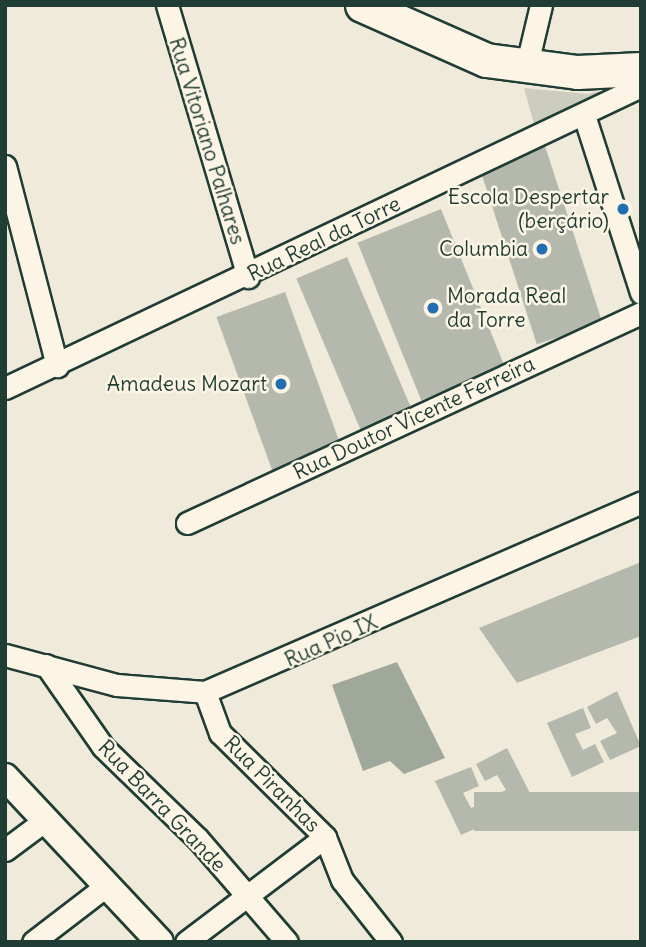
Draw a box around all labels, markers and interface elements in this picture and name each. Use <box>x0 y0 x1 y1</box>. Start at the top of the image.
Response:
street label: Rua Vitoriano Palhares <box>164 34 250 248</box>
place label: Escola Despertar (berçário) <box>448 184 609 234</box>
street label: Rua Real da Torre <box>243 191 405 287</box>
marker: Escola Despertar (berçário) <box>615 201 631 217</box>
place label: Columbia <box>439 236 528 262</box>
marker: Columbia <box>534 241 550 257</box>
place label: Morada Real da Torre <box>447 283 566 333</box>
marker: Morada Real da Torre <box>425 300 441 316</box>
street label: Rua Doutor Vicente Ferreira <box>289 351 539 485</box>
place label: Amadeus Mozart <box>107 371 267 397</box>
marker: Amadeus Mozart <box>273 376 289 392</box>
street label: Rua Pio IX <box>281 609 381 673</box>
street label: Rua Piranhas <box>219 731 325 837</box>
street label: Rua Barra Grande <box>93 735 231 877</box>

